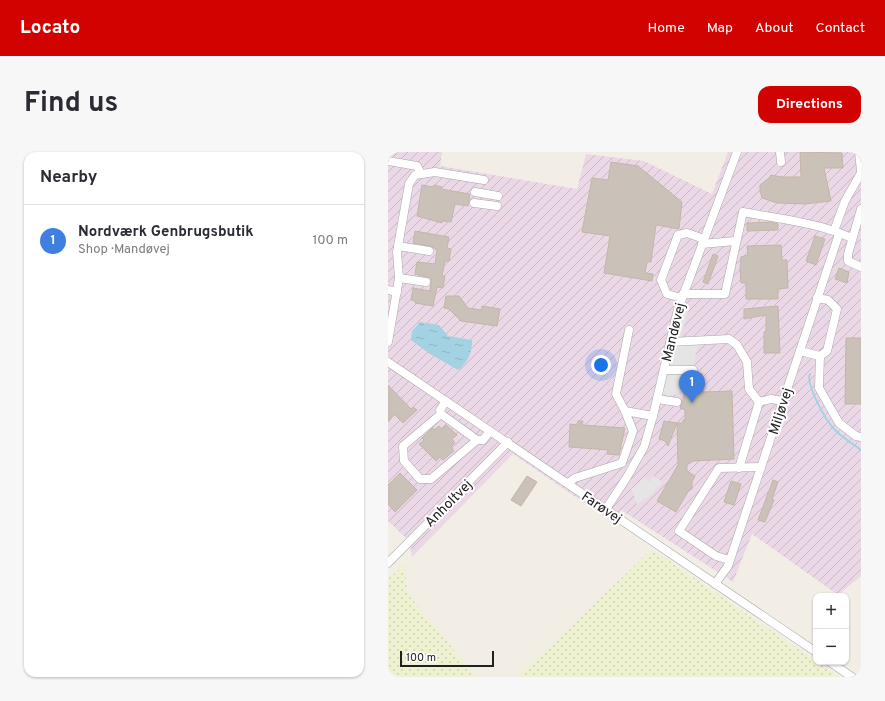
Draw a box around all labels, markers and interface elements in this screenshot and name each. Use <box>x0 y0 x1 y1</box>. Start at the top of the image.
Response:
text: Locato <box>20 16 80 40</box>
text: Home <box>648 20 685 37</box>
text: Map <box>707 20 733 37</box>
text: About <box>755 20 794 37</box>
text: Contact <box>816 20 865 37</box>
text: Find us <box>24 86 118 122</box>
button: Directions <box>758 86 861 123</box>
text: Nearby <box>40 167 97 189</box>
text: Nordværk Genbrugsbutik <box>78 223 254 242</box>
text: 1 <box>50 233 56 249</box>
text: 100 m <box>312 233 348 249</box>
text: Shop · Mandøvej <box>78 242 170 258</box>
street label: Mandøvej <box>659 301 690 364</box>
your location <box>591 355 611 375</box>
pin: 1 <box>679 370 705 403</box>
street label: Miljøvej <box>766 386 797 437</box>
street label: Anholtvej <box>422 477 476 531</box>
street label: Farøvej <box>578 489 625 528</box>
map controls <box>813 593 849 665</box>
button: + <box>813 593 849 629</box>
button: − <box>813 629 849 665</box>
scale bar <box>400 649 494 668</box>
text: 100 m <box>406 651 436 665</box>

